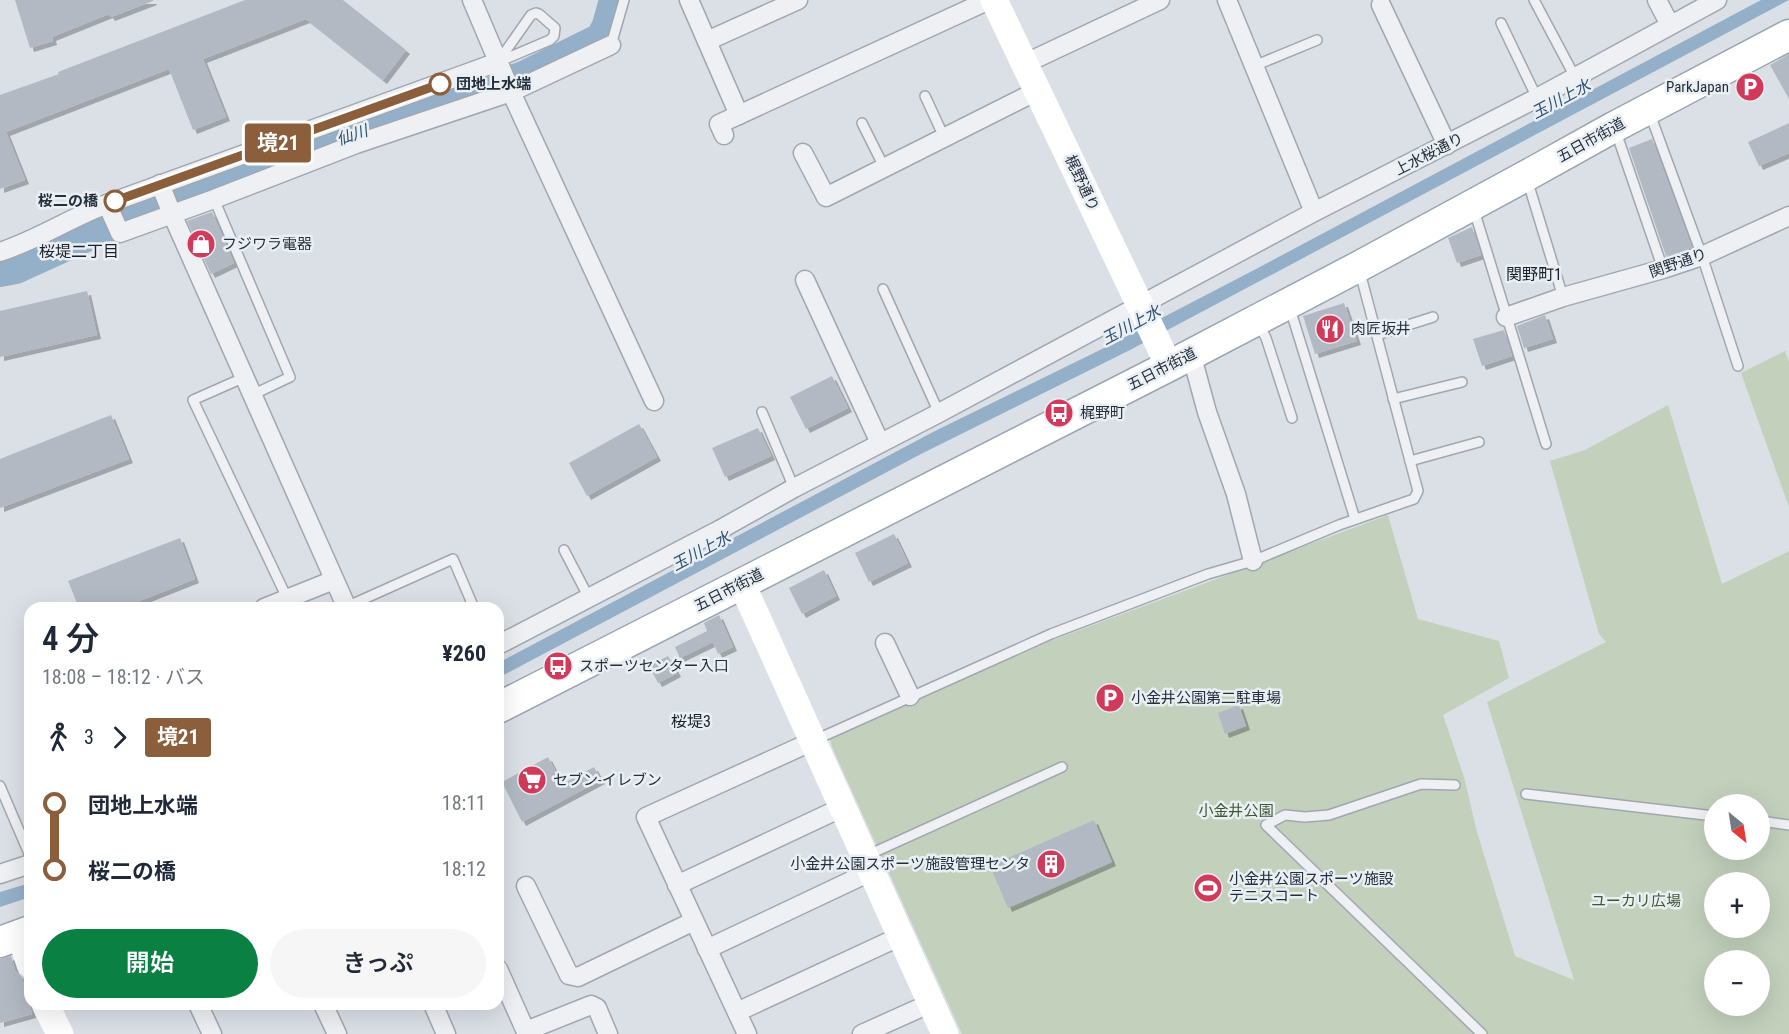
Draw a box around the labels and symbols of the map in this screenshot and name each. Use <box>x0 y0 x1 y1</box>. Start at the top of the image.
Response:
parking icon: ParkJapan <box>1734 71 1766 103</box>
marker: 団地上水端 <box>429 73 451 95</box>
place label: 団地上水端 <box>456 75 531 93</box>
water label: 玉川上水 <box>1528 75 1595 122</box>
place label: ParkJapan <box>1666 78 1729 96</box>
street label: 五日市街道 <box>1554 114 1628 166</box>
water label: 仙川 <box>334 120 372 149</box>
line badge: 境21 <box>244 124 312 162</box>
street label: 上水桜通り <box>1391 129 1467 179</box>
street label: 梶野通り <box>1061 152 1103 214</box>
marker: 桜二の橋 <box>104 190 126 212</box>
place label: 桜二の橋 <box>38 192 99 210</box>
shop icon: フジワラ電器 <box>185 228 217 260</box>
place label: フジワラ電器 <box>222 235 312 253</box>
district label: 桜堤二丁目 <box>39 242 119 261</box>
street label: 関野通り <box>1647 245 1709 281</box>
district label: 関野町1 <box>1506 265 1562 284</box>
water label: 玉川上水 <box>1098 301 1165 348</box>
restaurant icon: 肉匠坂井 <box>1314 313 1346 345</box>
place label: 肉匠坂井 <box>1351 320 1411 338</box>
street label: 五日市街道 <box>1124 344 1200 394</box>
bus stop icon: 梶野町 <box>1043 397 1075 429</box>
place label: 梶野町 <box>1080 404 1125 422</box>
water label: 玉川上水 <box>668 527 735 574</box>
street label: 五日市街道 <box>691 565 767 615</box>
bus stop icon: スポーツセンター入口 <box>542 650 574 682</box>
place label: スポーツセンター入口 <box>579 657 729 675</box>
parking icon: 小金井公園第二駐車場 <box>1094 682 1126 714</box>
place label: 小金井公園第二駐車場 <box>1131 689 1281 707</box>
district label: 桜堤3 <box>671 712 711 731</box>
supermarket icon: セブン-イレブン <box>516 764 548 796</box>
place label: セブン-イレブン <box>553 771 662 789</box>
north arrow <box>1704 794 1770 860</box>
park label: 小金井公園 <box>1198 802 1274 820</box>
building icon: 小金井公園スポーツ施設管理センタ <box>1035 848 1067 880</box>
place label: 小金井公園スポーツ施設管理センタ <box>790 855 1030 873</box>
place label: 小金井公園スポーツ施設 テニスコート <box>1229 870 1394 905</box>
sports icon: 小金井公園スポーツ施設 テニスコート <box>1192 872 1224 904</box>
park label: ユーカリ広場 <box>1591 892 1681 910</box>

